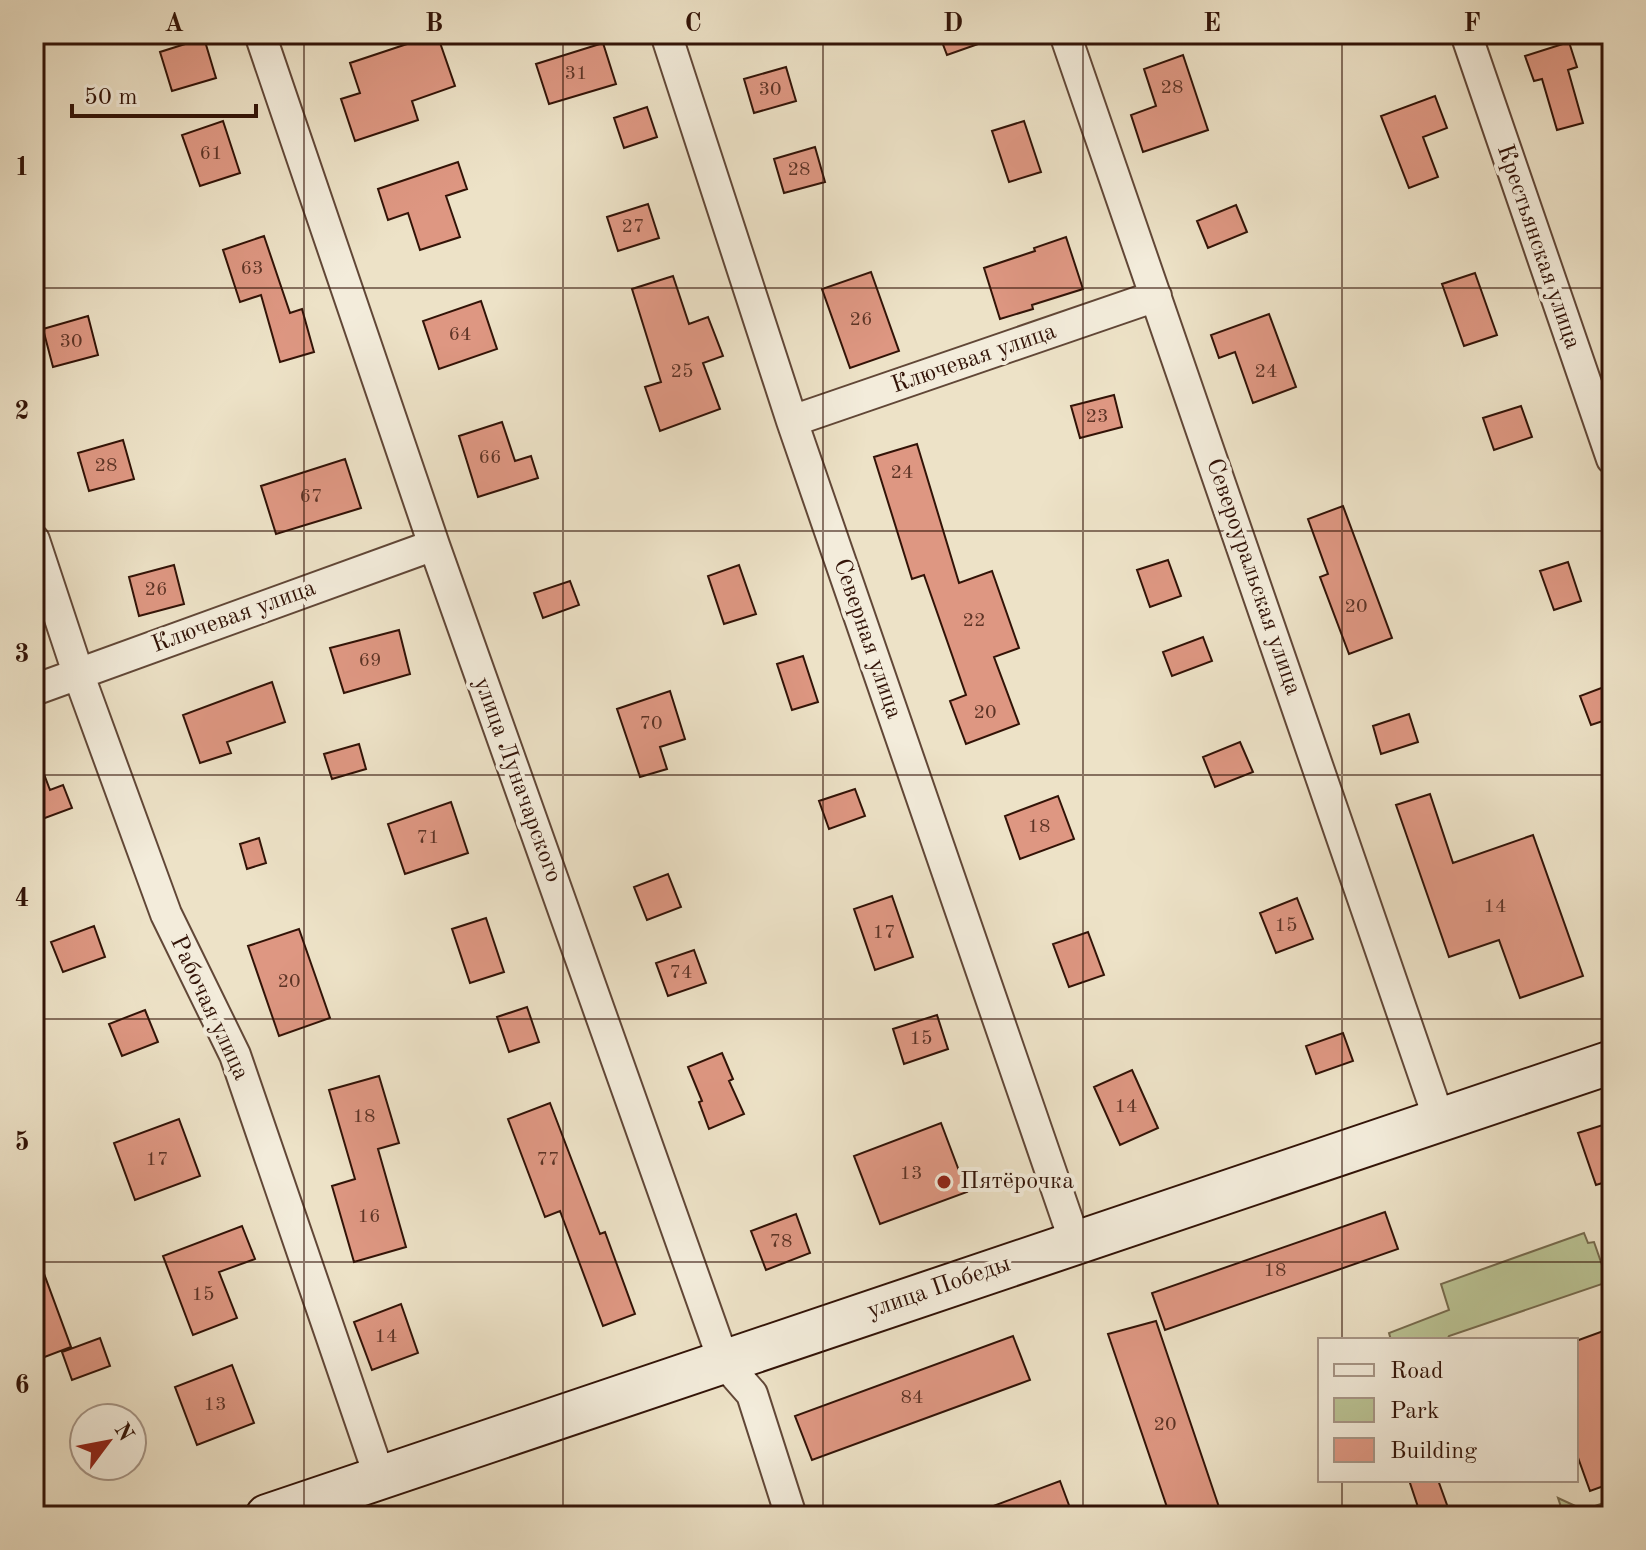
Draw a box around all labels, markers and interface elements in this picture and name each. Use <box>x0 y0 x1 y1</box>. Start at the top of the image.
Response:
text: A <box>164 11 184 37</box>
text: B <box>425 11 443 37</box>
text: C <box>684 11 702 37</box>
text: D <box>943 11 963 37</box>
text: E <box>1203 11 1221 37</box>
text: F <box>1463 11 1481 37</box>
house number: 31 <box>564 64 588 84</box>
scale bar <box>72 68 256 118</box>
house number: 28 <box>1160 78 1184 98</box>
house number: 30 <box>758 80 782 100</box>
text: 50 m <box>84 86 138 110</box>
street label: Крестьянская улица <box>1492 142 1584 352</box>
house number: 61 <box>199 144 223 164</box>
text: 1 <box>14 155 30 181</box>
house number: 28 <box>787 160 811 180</box>
house number: 27 <box>621 217 645 237</box>
house number: 63 <box>240 259 264 279</box>
house number: 26 <box>849 310 873 330</box>
street label: Ключевая улица <box>889 320 1060 398</box>
house number: 64 <box>448 325 472 345</box>
house number: 30 <box>59 332 83 352</box>
house number: 25 <box>670 362 694 382</box>
house number: 24 <box>1254 362 1278 382</box>
text: 2 <box>14 399 30 425</box>
house number: 23 <box>1085 407 1109 427</box>
house number: 66 <box>478 448 502 468</box>
house number: 28 <box>94 456 118 476</box>
street label: Североуральская улица <box>1201 456 1305 699</box>
house number: 24 <box>890 463 914 483</box>
house number: 67 <box>299 487 323 507</box>
street label: Северная улица <box>828 556 906 722</box>
street label: Ключевая улица <box>149 576 319 658</box>
house number: 26 <box>144 580 168 600</box>
house number: 20 <box>1344 597 1368 617</box>
house number: 22 <box>962 611 986 631</box>
text: 3 <box>14 642 30 668</box>
house number: 69 <box>358 651 382 671</box>
street label: улица Луначарского <box>469 674 565 886</box>
house number: 20 <box>973 703 997 723</box>
house number: 70 <box>639 714 663 734</box>
house number: 18 <box>1027 817 1051 837</box>
house number: 71 <box>416 828 440 848</box>
text: 4 <box>14 886 30 912</box>
house number: 14 <box>1483 897 1507 917</box>
house number: 15 <box>1274 916 1298 936</box>
house number: 17 <box>872 923 896 943</box>
street label: Рабочая улица <box>165 932 253 1084</box>
house number: 74 <box>669 963 693 983</box>
house number: 20 <box>277 972 301 992</box>
house number: 15 <box>909 1029 933 1049</box>
house number: 14 <box>1114 1097 1138 1117</box>
house number: 18 <box>352 1107 376 1127</box>
text: 5 <box>14 1130 30 1156</box>
house number: 17 <box>145 1150 169 1170</box>
house number: 77 <box>536 1150 560 1170</box>
house number: 13 <box>899 1164 923 1184</box>
place label: Пятёрочка <box>960 1170 1074 1194</box>
marker: Пятёрочка <box>935 1173 953 1191</box>
house number: 16 <box>357 1207 381 1227</box>
house number: 78 <box>769 1232 793 1252</box>
street label: улица Победы <box>864 1252 1014 1324</box>
house number: 18 <box>1263 1261 1287 1281</box>
house number: 15 <box>191 1285 215 1305</box>
house number: 14 <box>374 1327 398 1347</box>
legend <box>1318 1338 1578 1482</box>
text: Road <box>1390 1360 1443 1384</box>
text: 6 <box>14 1373 30 1399</box>
house number: 84 <box>900 1388 924 1408</box>
house number: 13 <box>203 1395 227 1415</box>
text: Park <box>1390 1400 1439 1424</box>
north arrow <box>68 1402 148 1482</box>
house number: 20 <box>1153 1415 1177 1435</box>
text: N <box>109 1420 137 1446</box>
text: Building <box>1390 1440 1477 1464</box>

